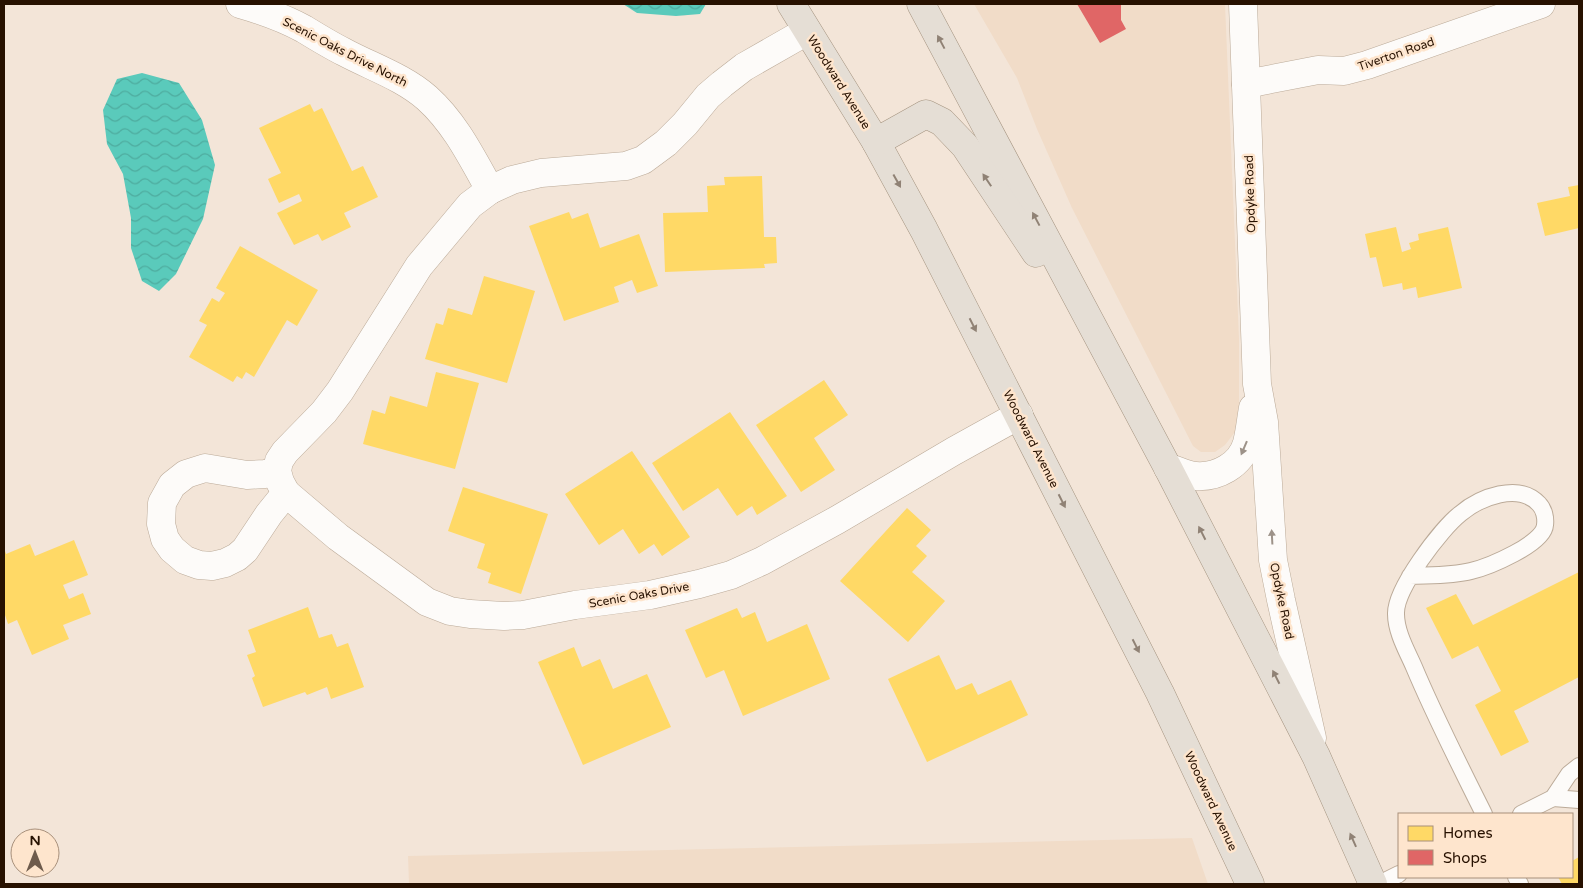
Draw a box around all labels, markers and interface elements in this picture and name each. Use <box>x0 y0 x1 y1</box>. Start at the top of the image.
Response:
street label: Scenic Oaks Drive North <box>280 14 410 90</box>
street label: Woodward Avenue <box>804 32 874 132</box>
street label: Tiverton Road <box>1356 34 1436 74</box>
one-way arrow <box>937 35 946 49</box>
street label: Opdyke Road <box>1242 155 1258 233</box>
one-way arrow <box>983 173 992 187</box>
one-way arrow <box>893 174 902 187</box>
one-way arrow <box>1032 212 1040 226</box>
one-way arrow <box>968 317 977 332</box>
street label: Woodward Avenue <box>1000 388 1062 490</box>
one-way arrow <box>1239 441 1248 456</box>
one-way arrow <box>1058 494 1066 508</box>
one-way arrow <box>1198 525 1206 540</box>
one-way arrow <box>1267 529 1275 545</box>
street label: Opdyke Road <box>1267 562 1297 640</box>
street label: Scenic Oaks Drive <box>588 579 690 611</box>
one-way arrow <box>1132 638 1140 653</box>
one-way arrow <box>1272 670 1280 684</box>
street label: Woodward Avenue <box>1182 749 1240 853</box>
legend <box>1398 813 1573 878</box>
text: Homes <box>1443 824 1493 842</box>
north arrow <box>10 828 60 878</box>
text: N <box>29 832 41 849</box>
one-way arrow <box>1349 833 1357 847</box>
text: Shops <box>1443 849 1487 867</box>

